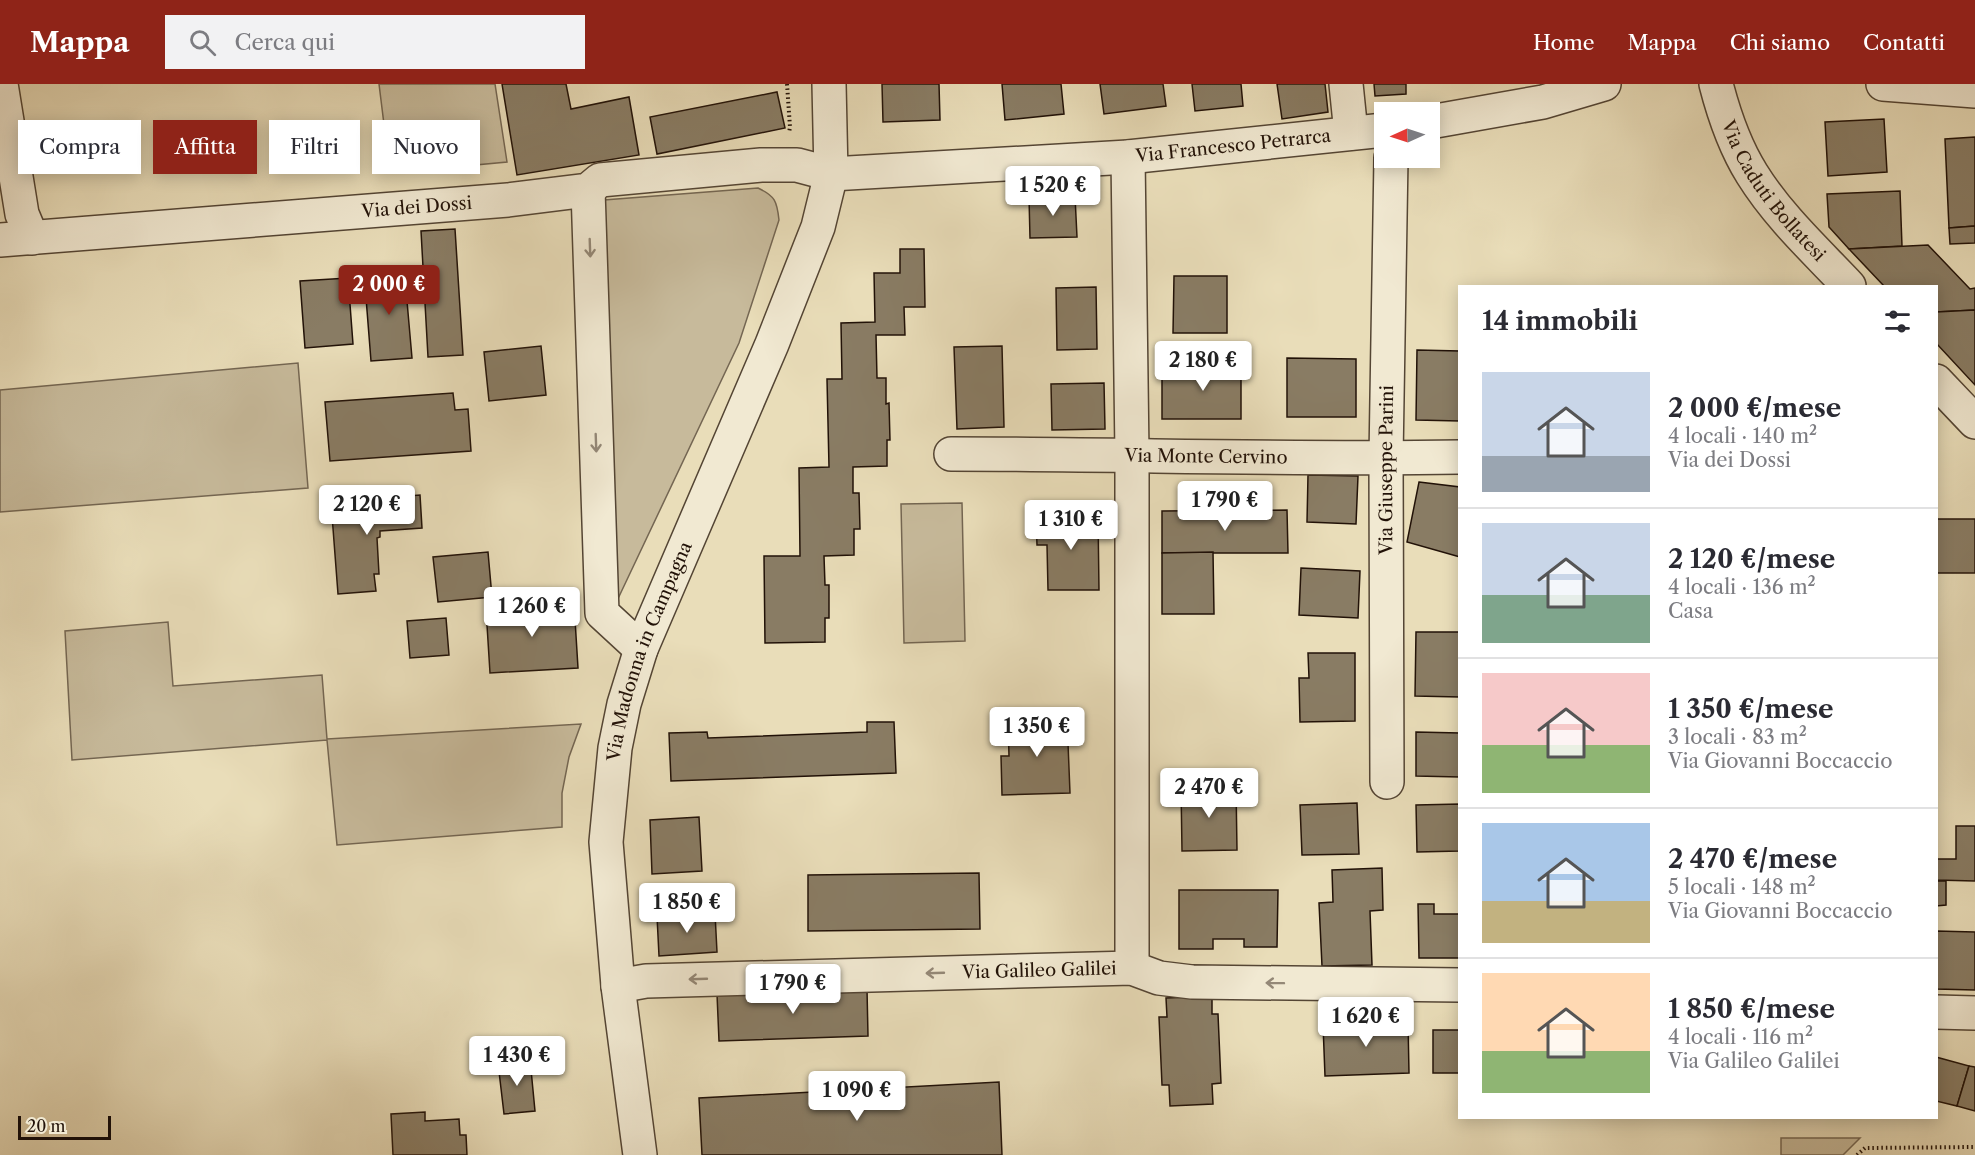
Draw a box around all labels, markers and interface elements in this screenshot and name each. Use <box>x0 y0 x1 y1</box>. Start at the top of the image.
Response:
search box <box>165 15 585 69</box>
text: Mappa <box>30 25 129 59</box>
icon: search <box>186 26 219 59</box>
text: Cerca qui <box>234 29 335 56</box>
text: Home <box>1533 30 1595 55</box>
text: Mappa <box>1628 30 1697 55</box>
text: Chi siamo <box>1730 30 1830 55</box>
text: Contatti <box>1863 30 1945 55</box>
north arrow <box>1374 102 1440 168</box>
map controls <box>1374 102 1440 168</box>
street label: Via Caduti Bollatesi <box>1716 116 1830 266</box>
chip: Compra <box>18 120 141 174</box>
chip: Affitta <box>153 120 257 174</box>
chip: Filtri <box>269 120 360 174</box>
chip: Nuovo <box>372 120 480 174</box>
street label: Via Francesco Petrarca <box>1133 125 1333 167</box>
pin: 1 520 € <box>998 166 1108 217</box>
text: 1 520 € <box>1019 173 1087 197</box>
street label: Via dei Dossi <box>360 192 473 223</box>
one-way arrow <box>584 238 596 258</box>
pin: 2 000 € <box>334 265 444 316</box>
text: 2 000 € <box>353 272 425 296</box>
text: 14 immobili <box>1482 305 1638 337</box>
icon: filters <box>1881 305 1914 338</box>
pin: 2 180 € <box>1148 341 1258 392</box>
text: 2 180 € <box>1169 348 1237 372</box>
street label: Via Giuseppe Parini <box>1375 384 1398 556</box>
text: 2 000 €/mese <box>1668 392 1841 424</box>
icon: home <box>1530 396 1602 468</box>
text: 4 locali · 140 m² <box>1668 424 1817 448</box>
one-way arrow <box>591 433 602 453</box>
street label: Via Monte Cervino <box>1123 444 1288 469</box>
text: Via dei Dossi <box>1668 448 1791 472</box>
pin: 1 790 € <box>1170 481 1280 532</box>
pin: 2 120 € <box>312 485 422 536</box>
text: 1 790 € <box>1192 488 1258 512</box>
text: 2 120 € <box>333 492 401 516</box>
pin: 1 310 € <box>1016 500 1126 551</box>
text: 1 310 € <box>1039 507 1103 531</box>
street label: Via Madonna in Campagna <box>603 538 697 763</box>
text: 2 120 €/mese <box>1668 543 1835 575</box>
icon: home <box>1530 547 1602 619</box>
text: 4 locali · 136 m² <box>1668 575 1816 599</box>
pin: 1 260 € <box>477 587 587 638</box>
text: 1 260 € <box>498 594 566 618</box>
text: Casa <box>1668 599 1713 623</box>
text: 1 350 €/mese <box>1668 693 1834 725</box>
icon: home <box>1530 697 1602 769</box>
pin: 1 350 € <box>982 707 1092 758</box>
text: 1 350 € <box>1004 714 1070 738</box>
text: 3 locali · 83 m² <box>1668 725 1807 749</box>
text: Via Giovanni Boccaccio <box>1668 749 1892 773</box>
pin: 2 470 € <box>1154 768 1264 819</box>
text: 2 470 € <box>1174 775 1244 799</box>
text: 2 470 €/mese <box>1668 843 1837 875</box>
icon: home <box>1530 847 1602 919</box>
text: 5 locali · 148 m² <box>1668 875 1816 899</box>
pin: 1 850 € <box>632 883 742 934</box>
text: 1 850 € <box>653 890 721 914</box>
text: Via Giovanni Boccaccio <box>1668 899 1892 923</box>
street label: Via Galileo Galilei <box>961 957 1117 984</box>
pin: 1 790 € <box>738 964 848 1015</box>
one-way arrow <box>926 968 946 979</box>
text: 1 790 € <box>760 971 826 995</box>
one-way arrow <box>689 974 709 985</box>
one-way arrow <box>1266 977 1286 989</box>
text: 1 850 €/mese <box>1668 993 1835 1025</box>
pin: 1 620 € <box>1311 997 1421 1048</box>
icon: home <box>1530 997 1602 1069</box>
text: 1 620 € <box>1332 1004 1400 1028</box>
text: 4 locali · 116 m² <box>1668 1025 1813 1049</box>
pin: 1 430 € <box>462 1036 572 1087</box>
text: 1 430 € <box>483 1043 551 1067</box>
text: Via Galileo Galilei <box>1668 1049 1840 1073</box>
pin: 1 090 € <box>802 1071 912 1122</box>
text: 1 090 € <box>822 1078 892 1102</box>
scale bar <box>18 1113 111 1140</box>
text: 20 m <box>27 1116 66 1136</box>

